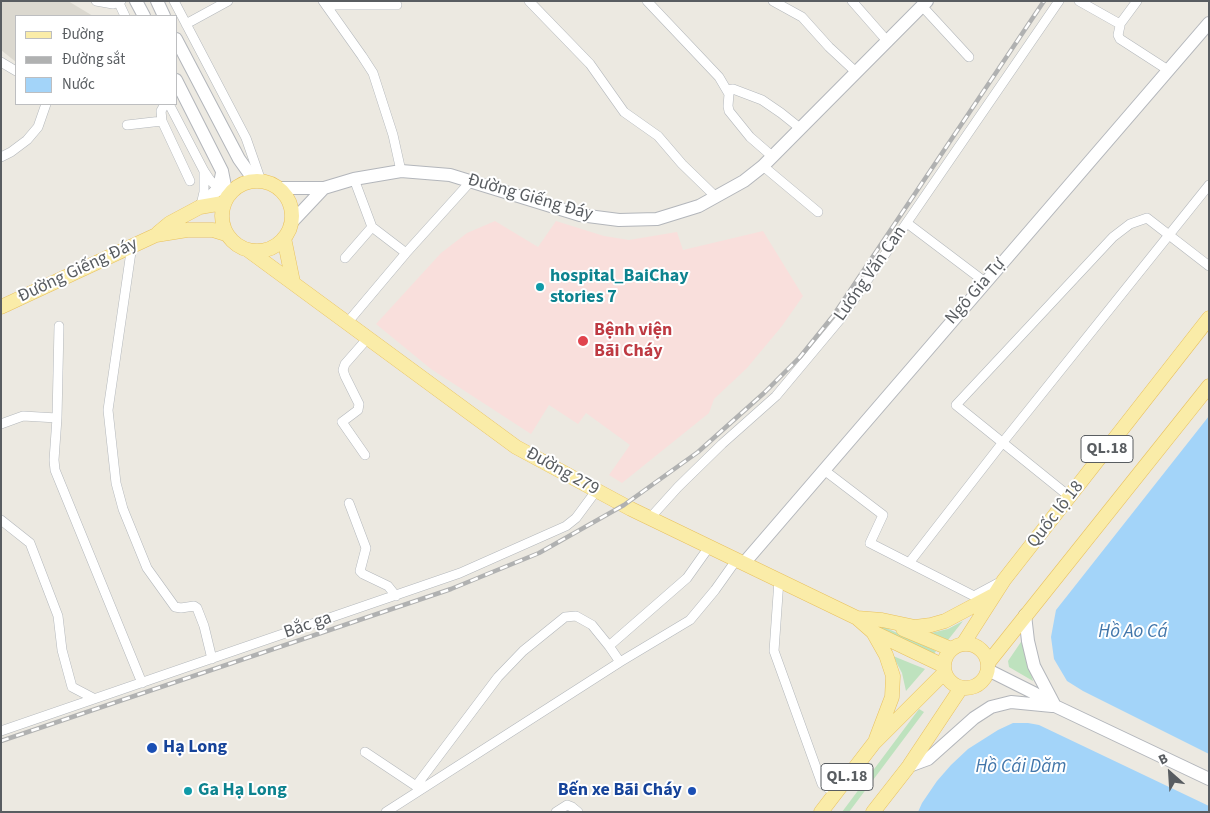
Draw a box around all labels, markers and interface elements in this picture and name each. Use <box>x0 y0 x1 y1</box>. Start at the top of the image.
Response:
legend <box>15 15 178 105</box>
text: Đường <box>62 24 104 45</box>
text: Đường sắt <box>62 49 125 70</box>
text: Nước <box>62 74 95 95</box>
street label: Đường Giếng Đáy <box>465 170 595 226</box>
street label: Lương Văn Can <box>830 222 912 326</box>
street label: Đường Giếng Đáy <box>15 234 141 308</box>
street label: Ngô Gia Tự <box>941 254 1011 330</box>
place label: hospital_BaiChay stories 7 <box>550 266 689 308</box>
marker: hospital_BaiChay stories 7 <box>534 281 546 293</box>
place label: Bệnh viện Bãi Cháy <box>594 320 672 362</box>
marker: Bệnh viện Bãi Cháy <box>576 334 590 348</box>
road number: QL.18 <box>1081 436 1133 462</box>
street label: Đường 279 <box>522 443 602 501</box>
street label: Quốc lộ 18 <box>1023 477 1089 553</box>
street label: Bắc ga <box>281 608 335 644</box>
water label: Hồ Ao Cá <box>1098 622 1168 644</box>
place label: Hạ Long <box>163 737 227 759</box>
marker: Hạ Long <box>145 741 159 755</box>
north arrow <box>1145 748 1195 798</box>
text: B <box>1155 749 1172 770</box>
water label: Hồ Cái Dăm <box>975 757 1067 779</box>
road number: QL.18 <box>821 764 873 790</box>
place label: Ga Hạ Long <box>198 780 287 802</box>
place label: Bến xe Bãi Cháy <box>558 780 682 802</box>
marker: Ga Hạ Long <box>182 785 194 797</box>
marker: Bến xe Bãi Cháy <box>686 785 698 797</box>

